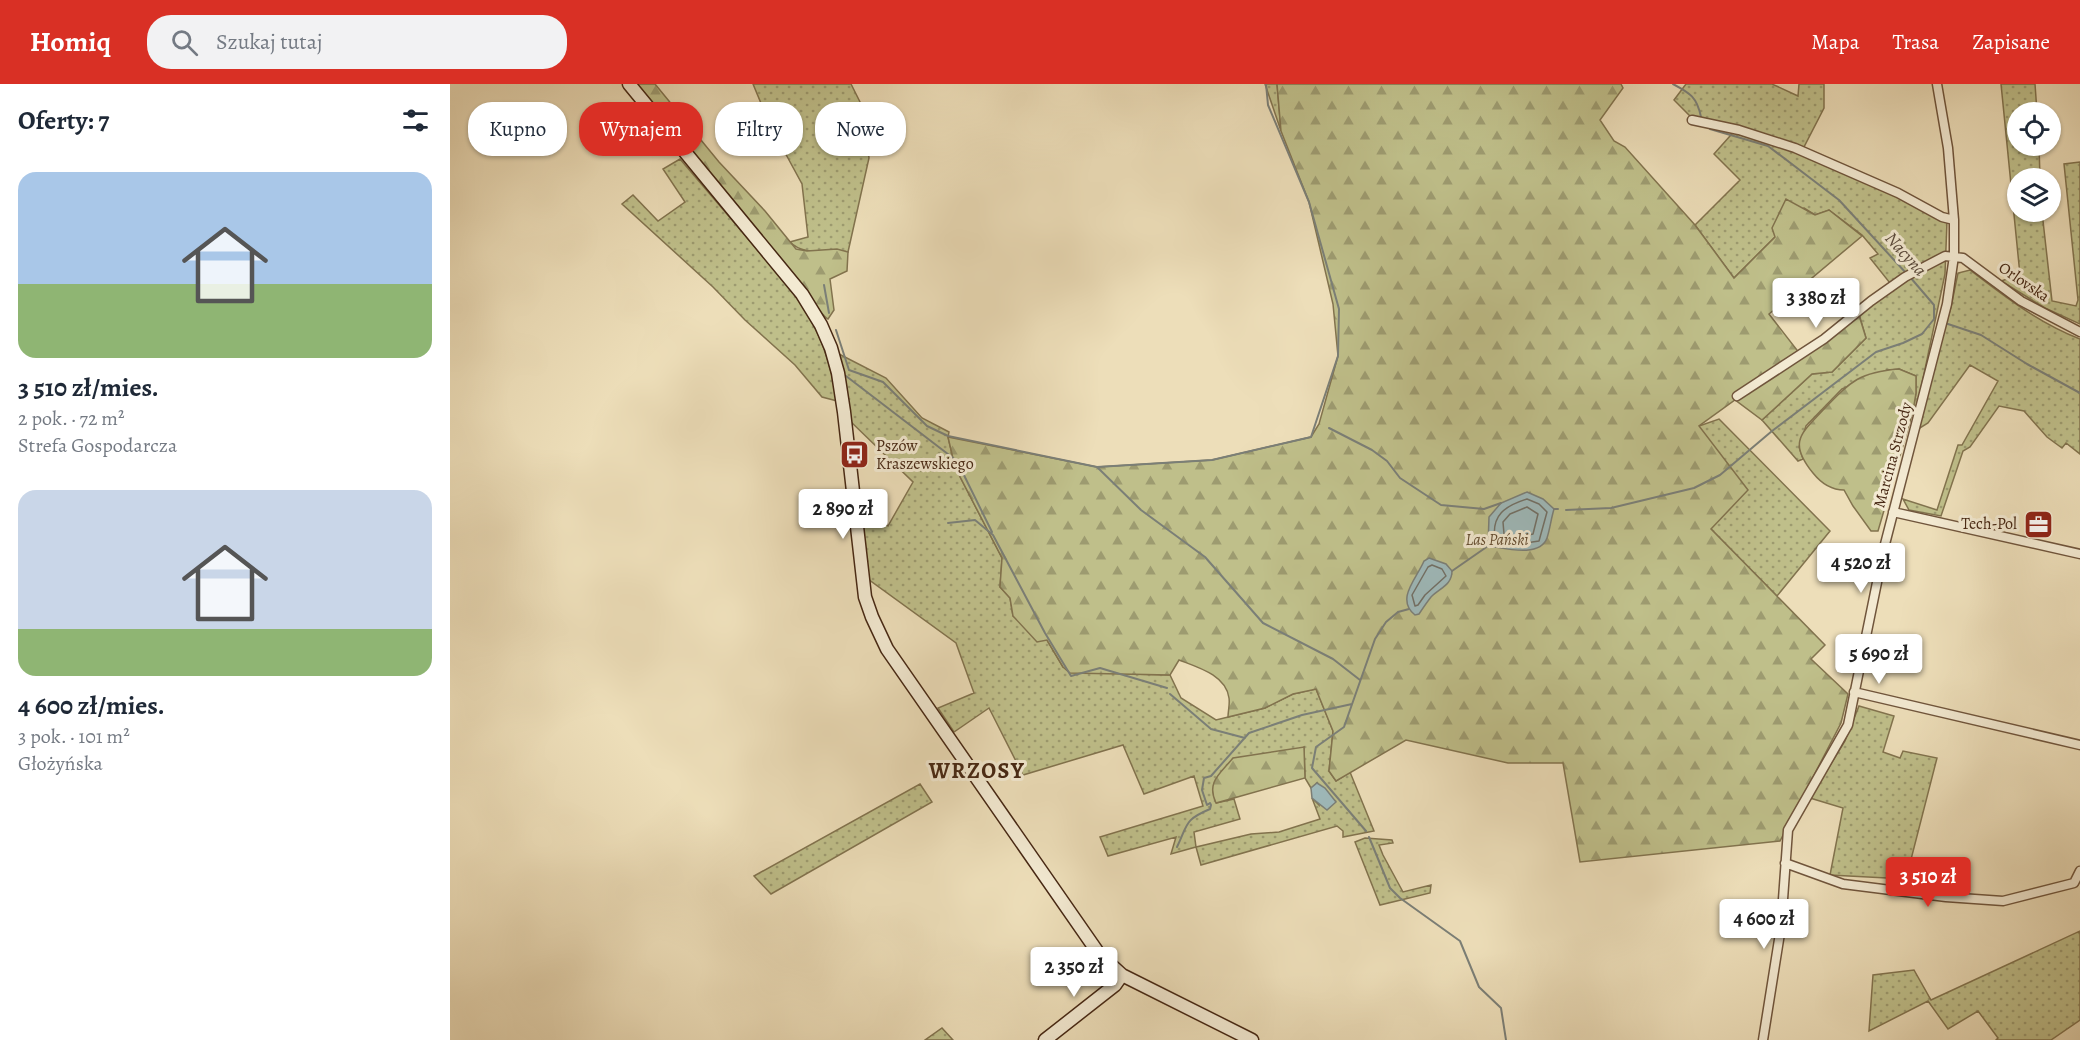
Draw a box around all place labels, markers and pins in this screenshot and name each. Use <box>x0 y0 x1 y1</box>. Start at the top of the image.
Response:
pin: 3 380 zł <box>1754 278 1878 329</box>
place label: Pszów Kraszewskiego <box>876 435 974 475</box>
bus stop icon: Pszów Kraszewskiego <box>839 439 871 471</box>
pin: 2 890 zł <box>781 489 905 540</box>
office icon: Tech-Pol <box>2022 508 2054 540</box>
place label: Tech-Pol <box>1961 513 2017 535</box>
pin: 4 520 zł <box>1799 543 1923 594</box>
pin: 5 690 zł <box>1817 634 1941 685</box>
pin: 3 510 zł <box>1866 857 1990 908</box>
pin: 4 600 zł <box>1702 899 1826 950</box>
pin: 2 350 zł <box>1012 947 1136 998</box>

